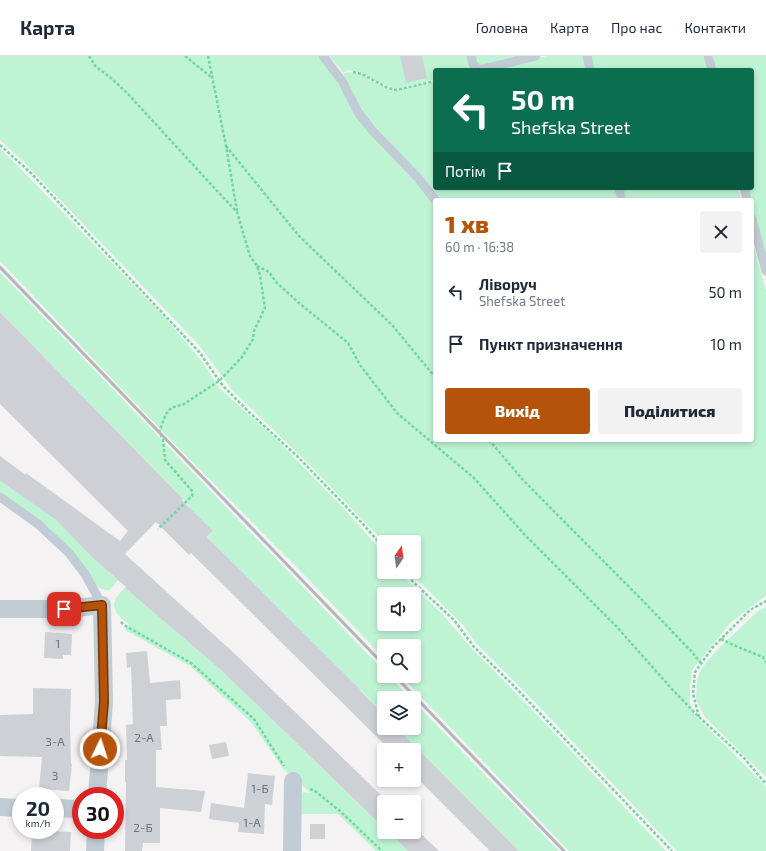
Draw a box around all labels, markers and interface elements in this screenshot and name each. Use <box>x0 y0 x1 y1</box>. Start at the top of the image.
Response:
text: Карта <box>20 16 75 39</box>
text: Головна <box>476 19 528 36</box>
text: Карта <box>550 19 589 36</box>
text: Про нас <box>611 19 662 36</box>
text: Контакти <box>684 19 746 36</box>
text: 50 m <box>511 82 575 116</box>
icon: left <box>445 84 497 136</box>
text: Shefska Street <box>511 116 630 138</box>
icon: arrive <box>494 160 516 182</box>
text: Потім <box>445 162 486 180</box>
text: 1 хв <box>445 209 489 238</box>
button: close <box>700 211 742 253</box>
text: 60 m · 16:38 <box>445 239 514 255</box>
text: Ліворуч <box>479 275 537 293</box>
icon: left <box>445 281 467 303</box>
text: 50 m <box>708 283 742 301</box>
text: Shefska Street <box>479 293 565 309</box>
icon: arrive <box>445 333 467 355</box>
text: Пункт призначення <box>479 335 623 353</box>
text: 10 m <box>710 335 742 353</box>
button: Вихід <box>445 388 590 434</box>
button: Поділитися <box>598 388 742 434</box>
north arrow <box>377 535 421 579</box>
map controls <box>377 535 421 839</box>
button: sound <box>377 587 421 631</box>
pin <box>47 592 81 626</box>
icon: arrive <box>53 598 75 620</box>
house number: 1 <box>56 636 60 650</box>
button: search <box>377 639 421 683</box>
button: layers <box>377 691 421 735</box>
position arrow <box>79 728 121 770</box>
house number: 2-А <box>134 730 154 744</box>
house number: 3-А <box>45 734 65 748</box>
button: + <box>377 743 421 787</box>
house number: 3 <box>52 768 58 782</box>
house number: 1-Б <box>251 781 269 795</box>
speed limit sign: 30 <box>72 787 124 839</box>
button: − <box>377 795 421 839</box>
text: 20 <box>26 796 50 820</box>
house number: 1-А <box>243 815 261 829</box>
text: km/h <box>26 817 50 829</box>
house number: 2-Б <box>133 820 153 834</box>

